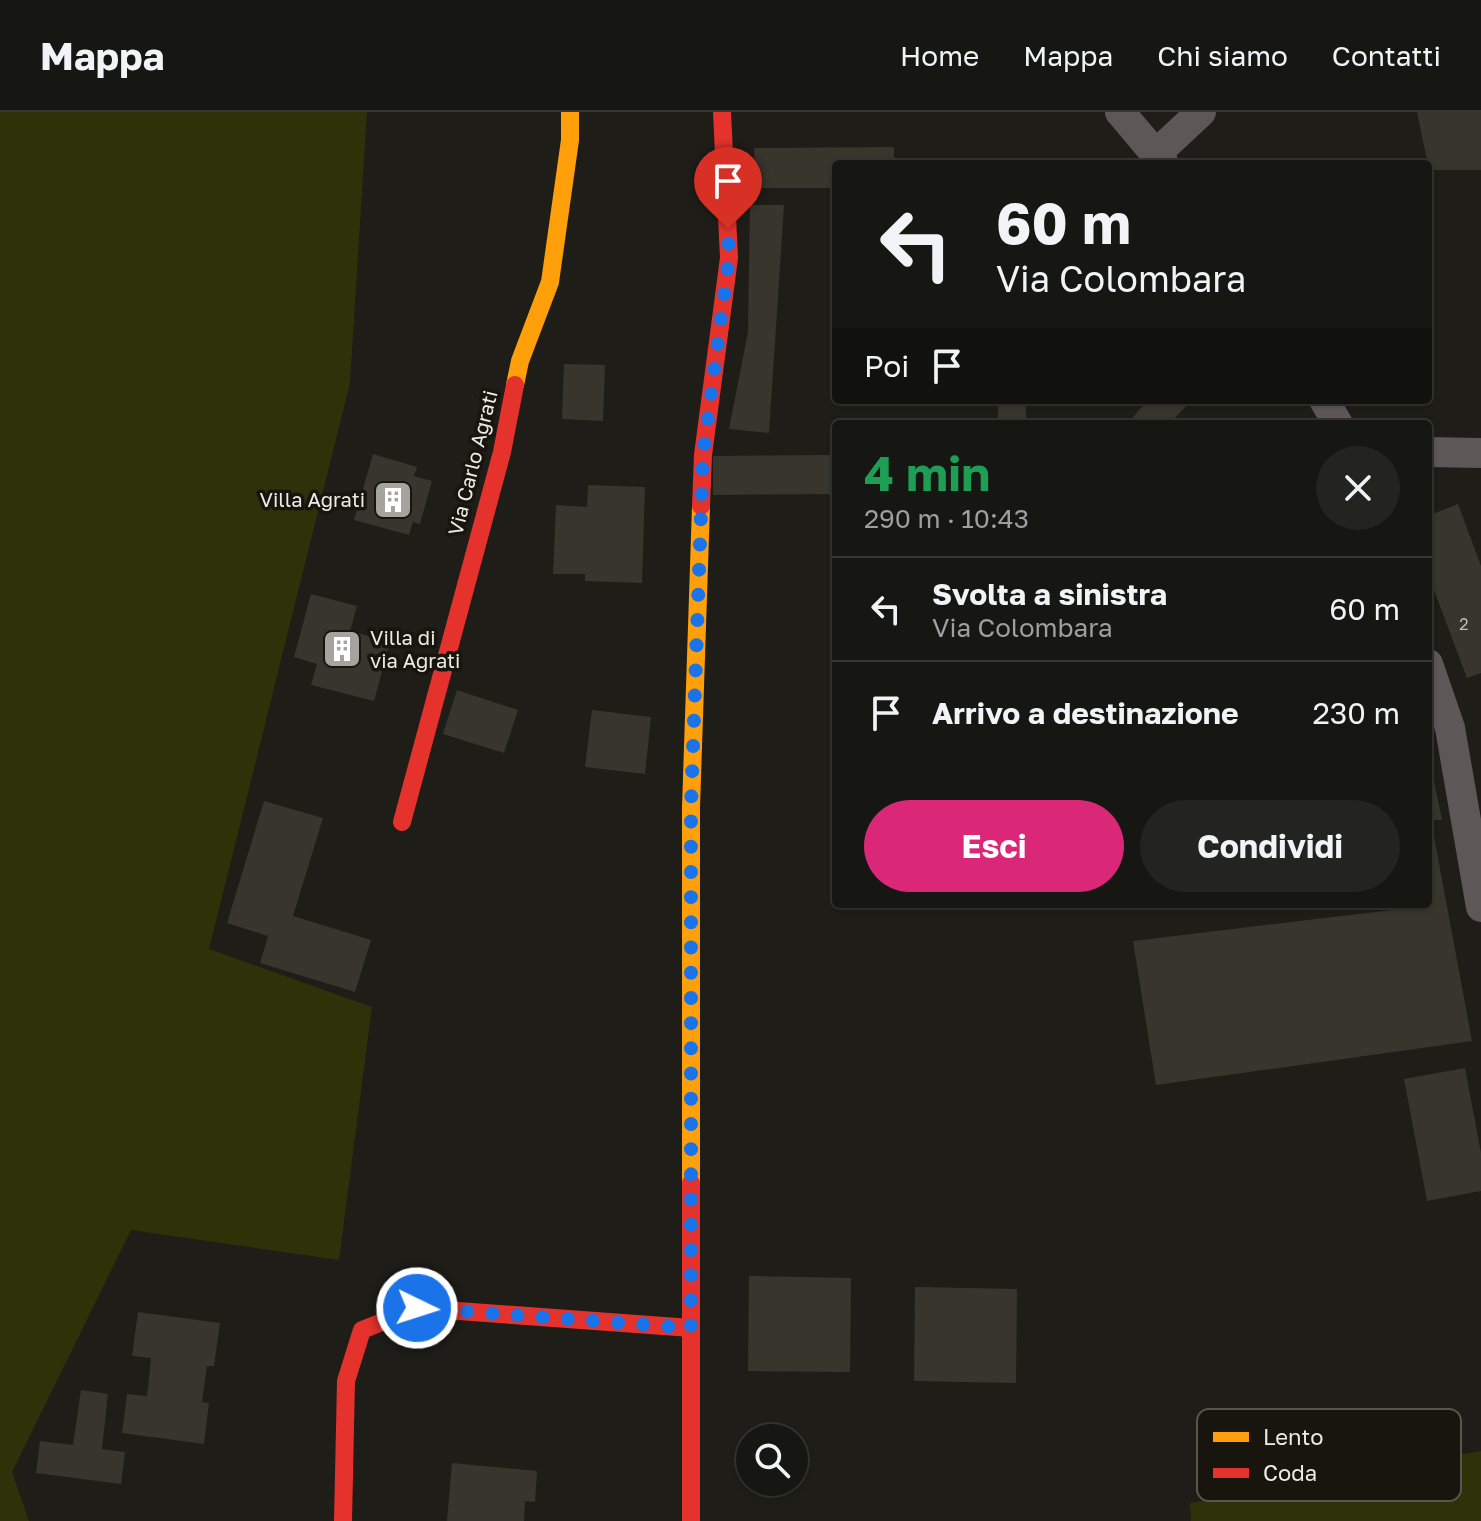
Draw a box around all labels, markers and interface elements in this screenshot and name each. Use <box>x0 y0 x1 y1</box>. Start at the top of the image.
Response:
text: Mappa <box>40 33 165 78</box>
text: Home <box>900 39 979 72</box>
text: Mappa <box>1023 39 1113 72</box>
text: Chi siamo <box>1157 39 1288 72</box>
text: Contatti <box>1332 39 1441 72</box>
pin <box>694 147 762 229</box>
icon: arrive <box>706 159 750 203</box>
text: 60 m <box>996 189 1131 256</box>
icon: left <box>864 192 968 296</box>
text: Via Colombara <box>996 257 1246 300</box>
icon: arrive <box>925 344 969 388</box>
text: Poi <box>864 348 909 384</box>
street label: Via Carlo Agrati <box>442 388 502 538</box>
text: 4 min <box>864 444 990 502</box>
button: close <box>1316 446 1400 530</box>
building icon: Villa Agrati <box>372 479 414 521</box>
place label: Villa Agrati <box>260 487 365 511</box>
text: 290 m · 10:43 <box>864 503 1029 534</box>
text: Svolta a sinistra <box>932 576 1167 612</box>
icon: left <box>864 587 908 631</box>
text: 60 m <box>1329 591 1400 627</box>
text: Via Colombara <box>932 612 1113 643</box>
house number: 2 <box>1459 614 1469 634</box>
place label: Villa di via Agrati <box>370 625 460 672</box>
building icon: Villa di via Agrati <box>321 628 363 670</box>
icon: arrive <box>864 691 908 735</box>
text: Arrivo a destinazione <box>932 695 1239 731</box>
text: 230 m <box>1312 695 1400 731</box>
button: Esci <box>864 800 1124 892</box>
button: Condividi <box>1140 800 1400 892</box>
position arrow <box>375 1266 459 1350</box>
legend <box>1197 1409 1461 1501</box>
text: Lento <box>1263 1423 1323 1450</box>
map controls <box>736 1424 808 1496</box>
button: search <box>736 1424 808 1496</box>
text: Coda <box>1263 1459 1317 1486</box>

